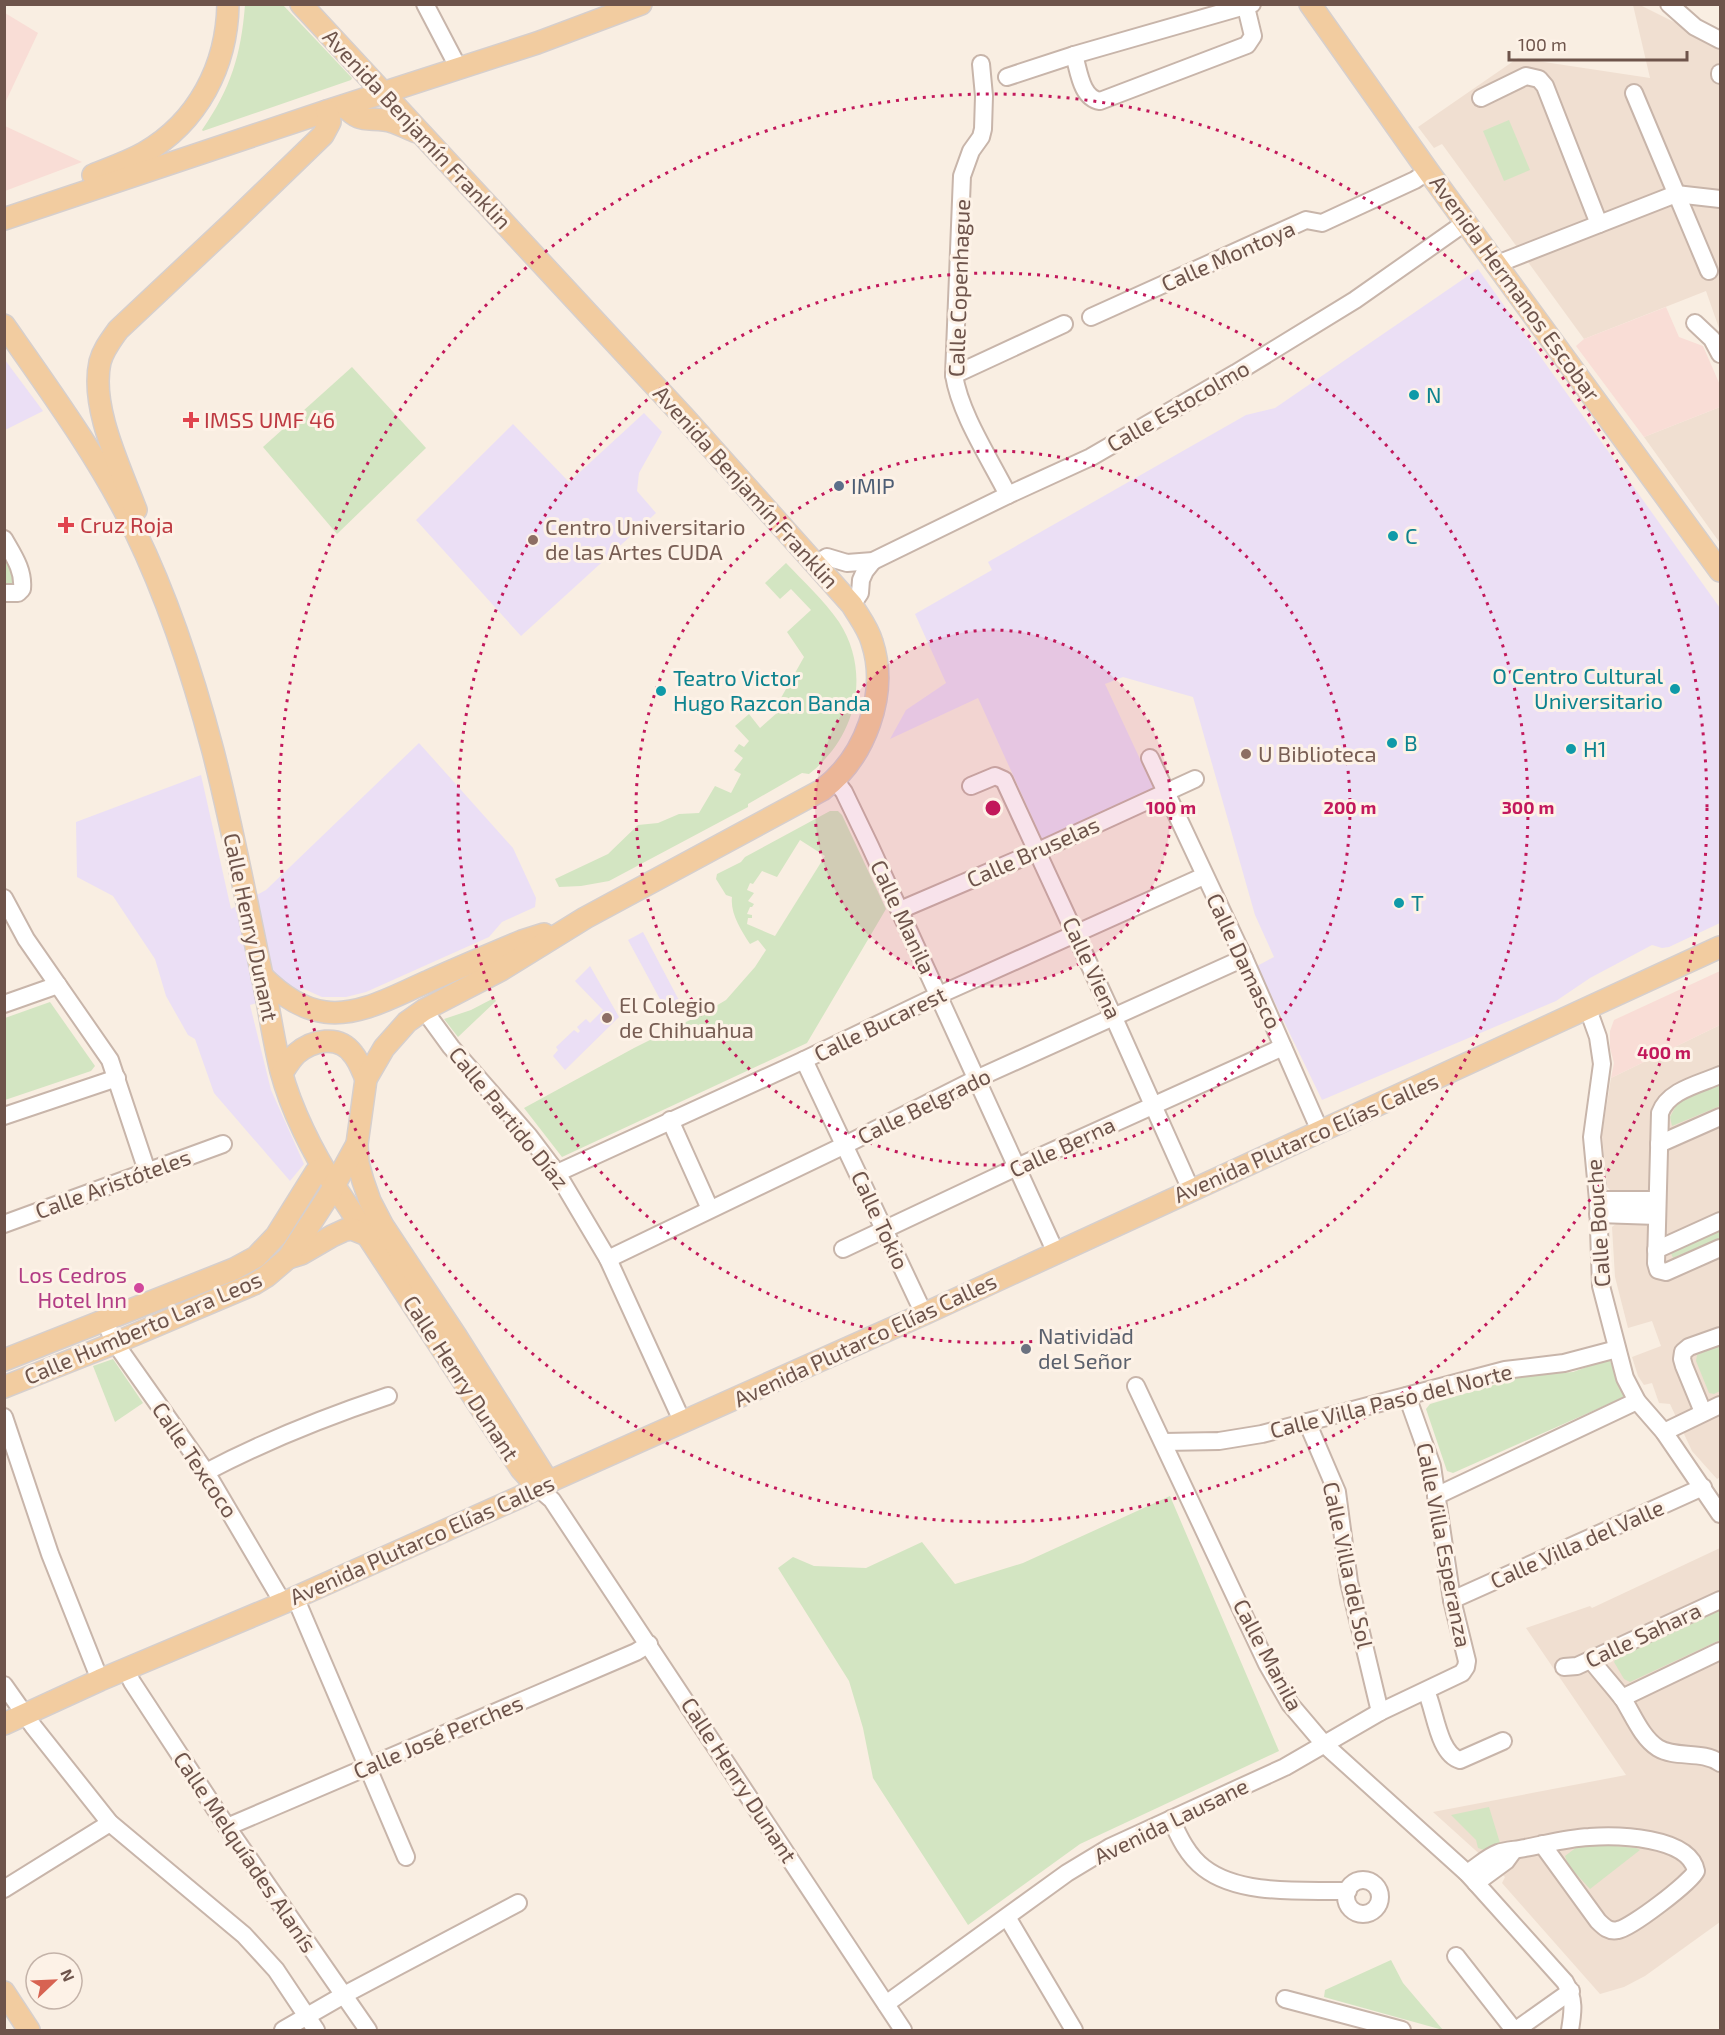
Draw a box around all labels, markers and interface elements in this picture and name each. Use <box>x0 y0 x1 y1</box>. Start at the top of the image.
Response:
street label: Avenida Benjamín Franklin <box>318 23 517 234</box>
scale bar <box>1509 24 1688 62</box>
text: 100 m <box>1518 33 1567 55</box>
street label: Avenida Hermanos Escobar <box>1425 170 1607 405</box>
street label: Calle Copenhague <box>942 198 974 378</box>
street label: Calle Montoya <box>1157 214 1298 296</box>
street label: Calle Estocolmo <box>1102 354 1253 456</box>
street label: Avenida Benjamín Franklin <box>648 380 845 594</box>
place label: N <box>1426 381 1442 407</box>
marker: N <box>1407 388 1421 402</box>
place label: IMSS UMF 46 <box>204 406 335 432</box>
marker: IMSS UMF 46 <box>182 411 200 429</box>
place label: IMIP <box>851 472 895 498</box>
marker: IMIP <box>832 479 846 493</box>
place label: Cruz Roja <box>80 511 174 538</box>
place label: Centro Universitario de las Artes CUDA <box>545 513 745 564</box>
marker: Cruz Roja <box>57 516 75 534</box>
place label: C <box>1405 522 1418 548</box>
marker: C <box>1386 529 1400 543</box>
marker: Centro Universitario de las Artes CUDA <box>526 533 540 547</box>
place label: O Centro Cultural Universitario <box>1492 662 1663 713</box>
place label: Teatro Victor Hugo Razcon Banda <box>673 664 871 715</box>
marker: O Centro Cultural Universitario <box>1668 682 1682 696</box>
marker: Teatro Victor Hugo Razcon Banda <box>654 684 668 698</box>
place label: B <box>1404 729 1418 755</box>
place label: H1 <box>1583 735 1606 761</box>
marker: B <box>1385 736 1399 750</box>
place label: U Biblioteca <box>1258 740 1377 766</box>
marker: H1 <box>1564 742 1578 756</box>
marker: U Biblioteca <box>1239 747 1253 761</box>
text: 100 m <box>1146 796 1196 818</box>
text: 200 m <box>1324 796 1376 818</box>
text: 300 m <box>1502 796 1554 818</box>
centre of rings <box>983 798 1003 818</box>
street label: Calle Bruselas <box>962 810 1103 892</box>
street label: Calle Henry Dunant <box>219 830 285 1023</box>
street label: Calle Manila <box>866 856 942 978</box>
street label: Calle Damasco <box>1202 889 1288 1033</box>
place label: T <box>1411 889 1424 915</box>
marker: T <box>1392 896 1406 910</box>
street label: Calle Viena <box>1058 912 1128 1023</box>
street label: Calle Bucarest <box>809 980 950 1066</box>
place label: El Colegio de Chihuahua <box>619 991 754 1042</box>
marker: El Colegio de Chihuahua <box>600 1011 614 1025</box>
street label: Calle Partido Díaz <box>444 1041 575 1194</box>
text: 400 m <box>1637 1041 1691 1063</box>
street label: Calle Belgrado <box>853 1062 994 1148</box>
street label: Avenida Plutarco Elías Calles <box>1169 1067 1442 1207</box>
street label: Calle Berna <box>1005 1110 1119 1182</box>
street label: Calle Aristóteles <box>31 1143 194 1223</box>
street label: Calle Bouche <box>1580 1158 1614 1288</box>
street label: Calle Tokio <box>847 1166 915 1273</box>
place label: Los Cedros Hotel Inn <box>18 1261 127 1312</box>
street label: Calle Humberto Lara Leos <box>20 1265 265 1389</box>
street label: Avenida Plutarco Elías Calles <box>729 1267 1000 1411</box>
marker: Los Cedros Hotel Inn <box>132 1281 146 1295</box>
street label: Calle Henry Dunant <box>399 1290 525 1465</box>
place label: Natividad del Señor <box>1038 1322 1134 1373</box>
marker: Natividad del Señor <box>1019 1342 1033 1356</box>
street label: Calle Villa Paso del Norte <box>1267 1357 1515 1443</box>
street label: Calle Texcoco <box>148 1397 244 1522</box>
street label: Calle Villa Esperanza <box>1412 1440 1478 1649</box>
street label: Avenida Plutarco Elías Calles <box>285 1469 558 1609</box>
street label: Calle Villa del Sol <box>1319 1479 1379 1651</box>
street label: Calle Villa del Valle <box>1486 1493 1667 1593</box>
street label: Calle Manila <box>1229 1594 1309 1715</box>
street label: Calle Sahara <box>1581 1596 1705 1672</box>
street label: Calle José Perches <box>349 1689 526 1784</box>
street label: Calle Henry Dunant <box>677 1692 803 1867</box>
street label: Calle Melquíades Alanís <box>169 1746 323 1957</box>
street label: Avenida Lausane <box>1089 1772 1252 1869</box>
north arrow <box>24 1951 84 2011</box>
text: N <box>57 1966 79 1984</box>

